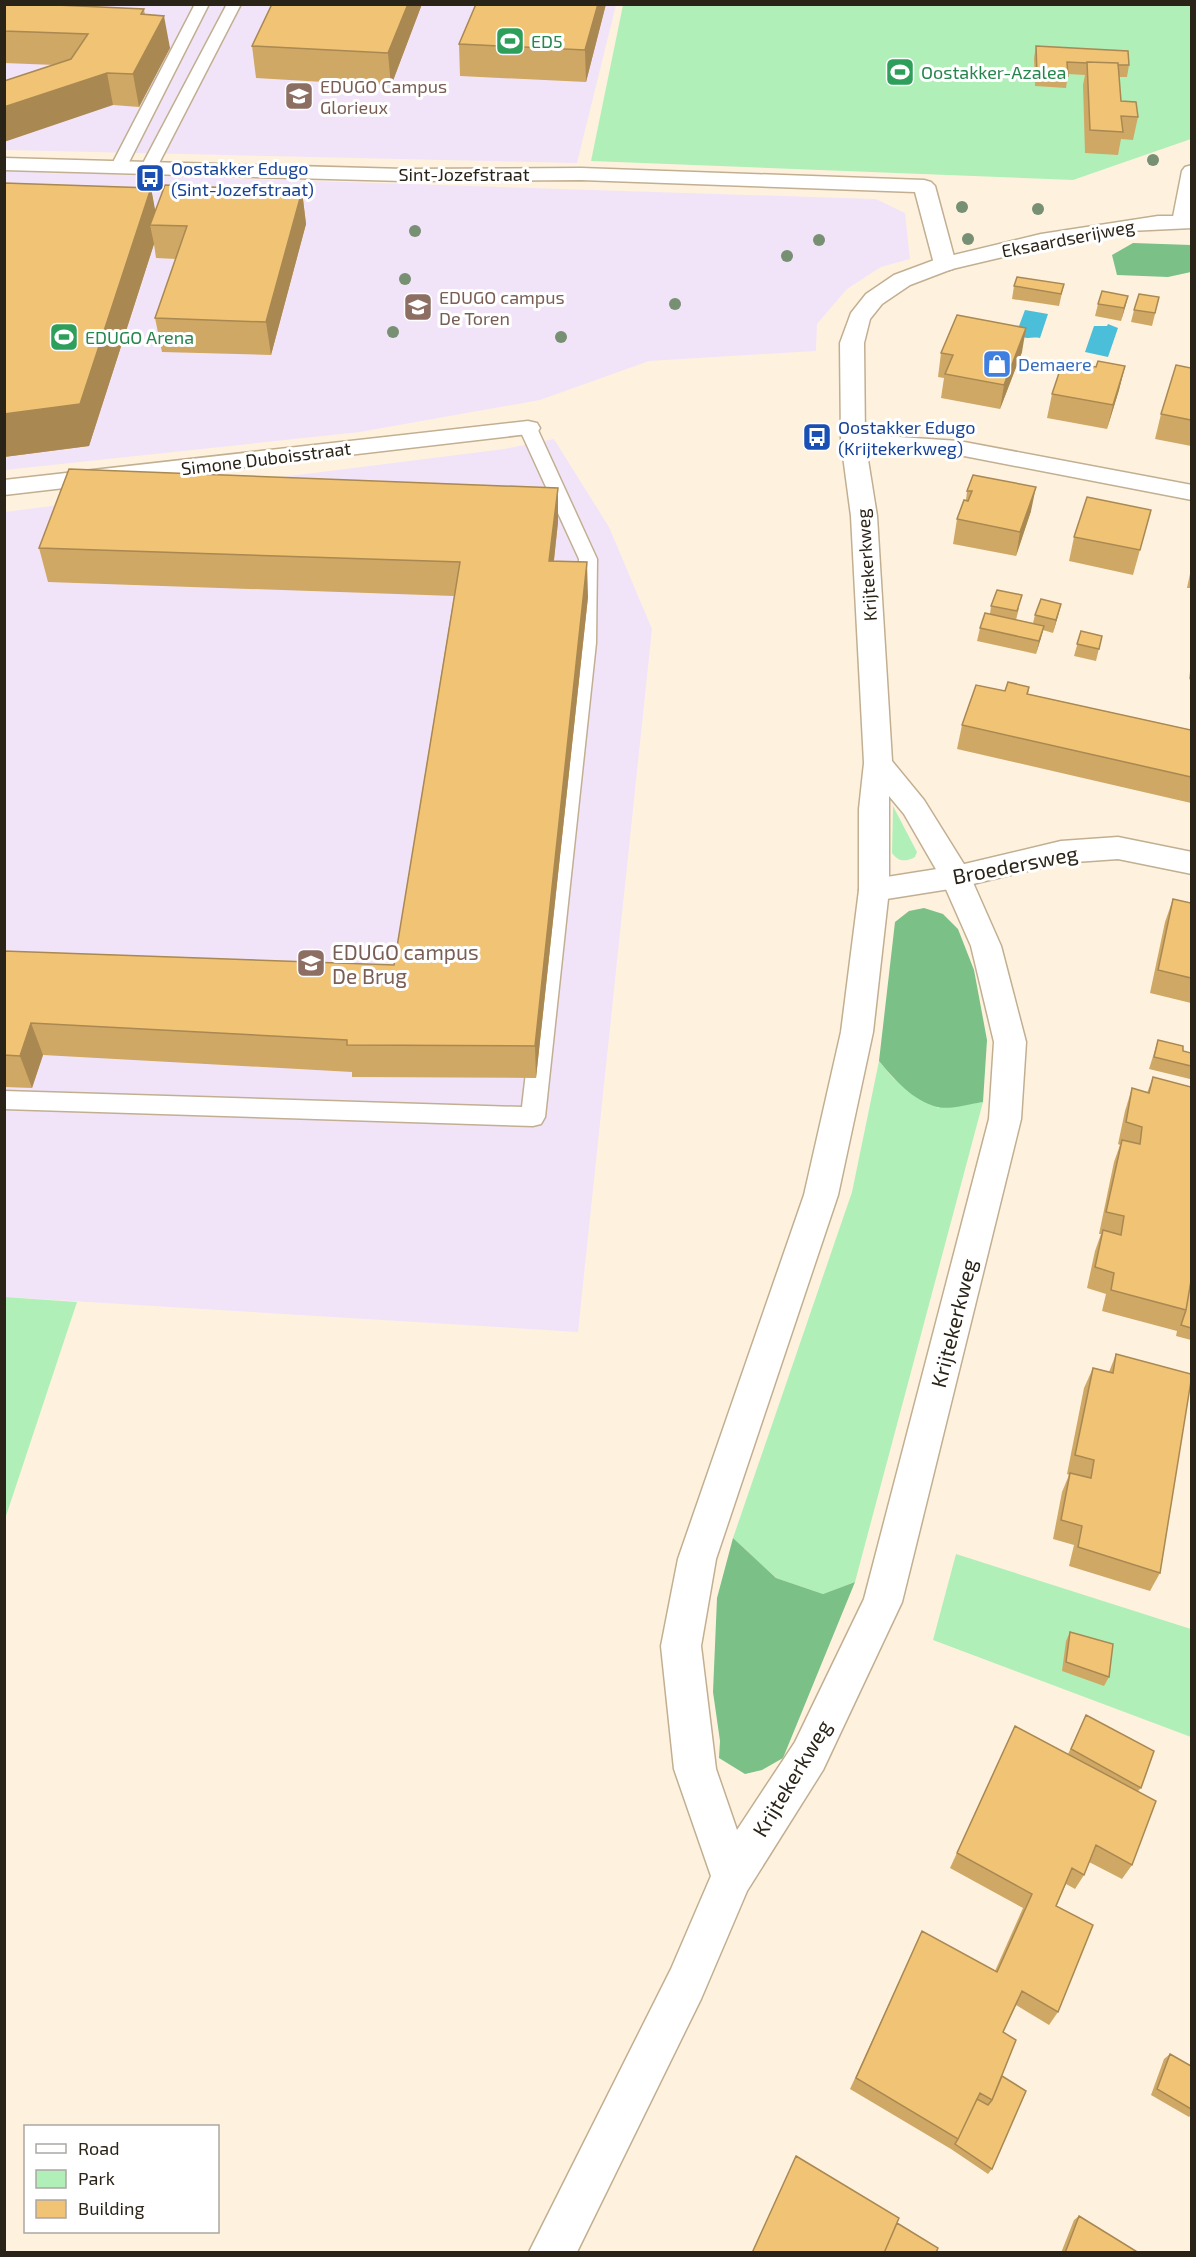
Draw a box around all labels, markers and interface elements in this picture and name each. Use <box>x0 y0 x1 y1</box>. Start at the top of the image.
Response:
sports icon: ED5 <box>494 25 526 57</box>
place label: ED5 <box>531 30 563 52</box>
sports icon: Oostakker-Azalea <box>884 56 916 88</box>
place label: Oostakker-Azalea <box>921 61 1066 83</box>
place label: EDUGO Campus Glorieux <box>320 75 447 118</box>
school or university icon: EDUGO Campus Glorieux <box>283 80 315 112</box>
place label: Oostakker Edugo (Sint-Jozefstraat) <box>171 157 314 200</box>
bus stop icon: Oostakker Edugo (Sint-Jozefstraat) <box>134 162 166 194</box>
street label: Sint-Jozefstraat <box>398 163 530 185</box>
street label: Eksaardserijweg <box>1000 214 1136 262</box>
place label: EDUGO campus De Toren <box>439 286 565 329</box>
school or university icon: EDUGO campus De Toren <box>402 291 434 323</box>
sports icon: EDUGO Arena <box>48 321 80 353</box>
place label: EDUGO Arena <box>85 326 194 348</box>
shop icon: Demaere <box>981 348 1013 380</box>
place label: Demaere <box>1018 353 1092 375</box>
place label: Oostakker Edugo (Krijtekerkweg) <box>838 416 976 459</box>
bus stop icon: Oostakker Edugo (Krijtekerkweg) <box>801 421 833 453</box>
street label: Simone Duboisstraat <box>180 437 352 479</box>
street label: Krijtekerkweg <box>851 508 881 622</box>
street label: Broedersweg <box>950 840 1080 888</box>
place label: EDUGO campus De Brug <box>332 939 479 988</box>
school or university icon: EDUGO campus De Brug <box>295 947 327 979</box>
street label: Krijtekerkweg <box>925 1256 982 1390</box>
street label: Krijtekerkweg <box>746 1715 837 1841</box>
legend <box>24 2125 219 2233</box>
text: Road <box>78 2137 119 2159</box>
text: Park <box>78 2167 115 2189</box>
text: Building <box>78 2197 145 2219</box>

